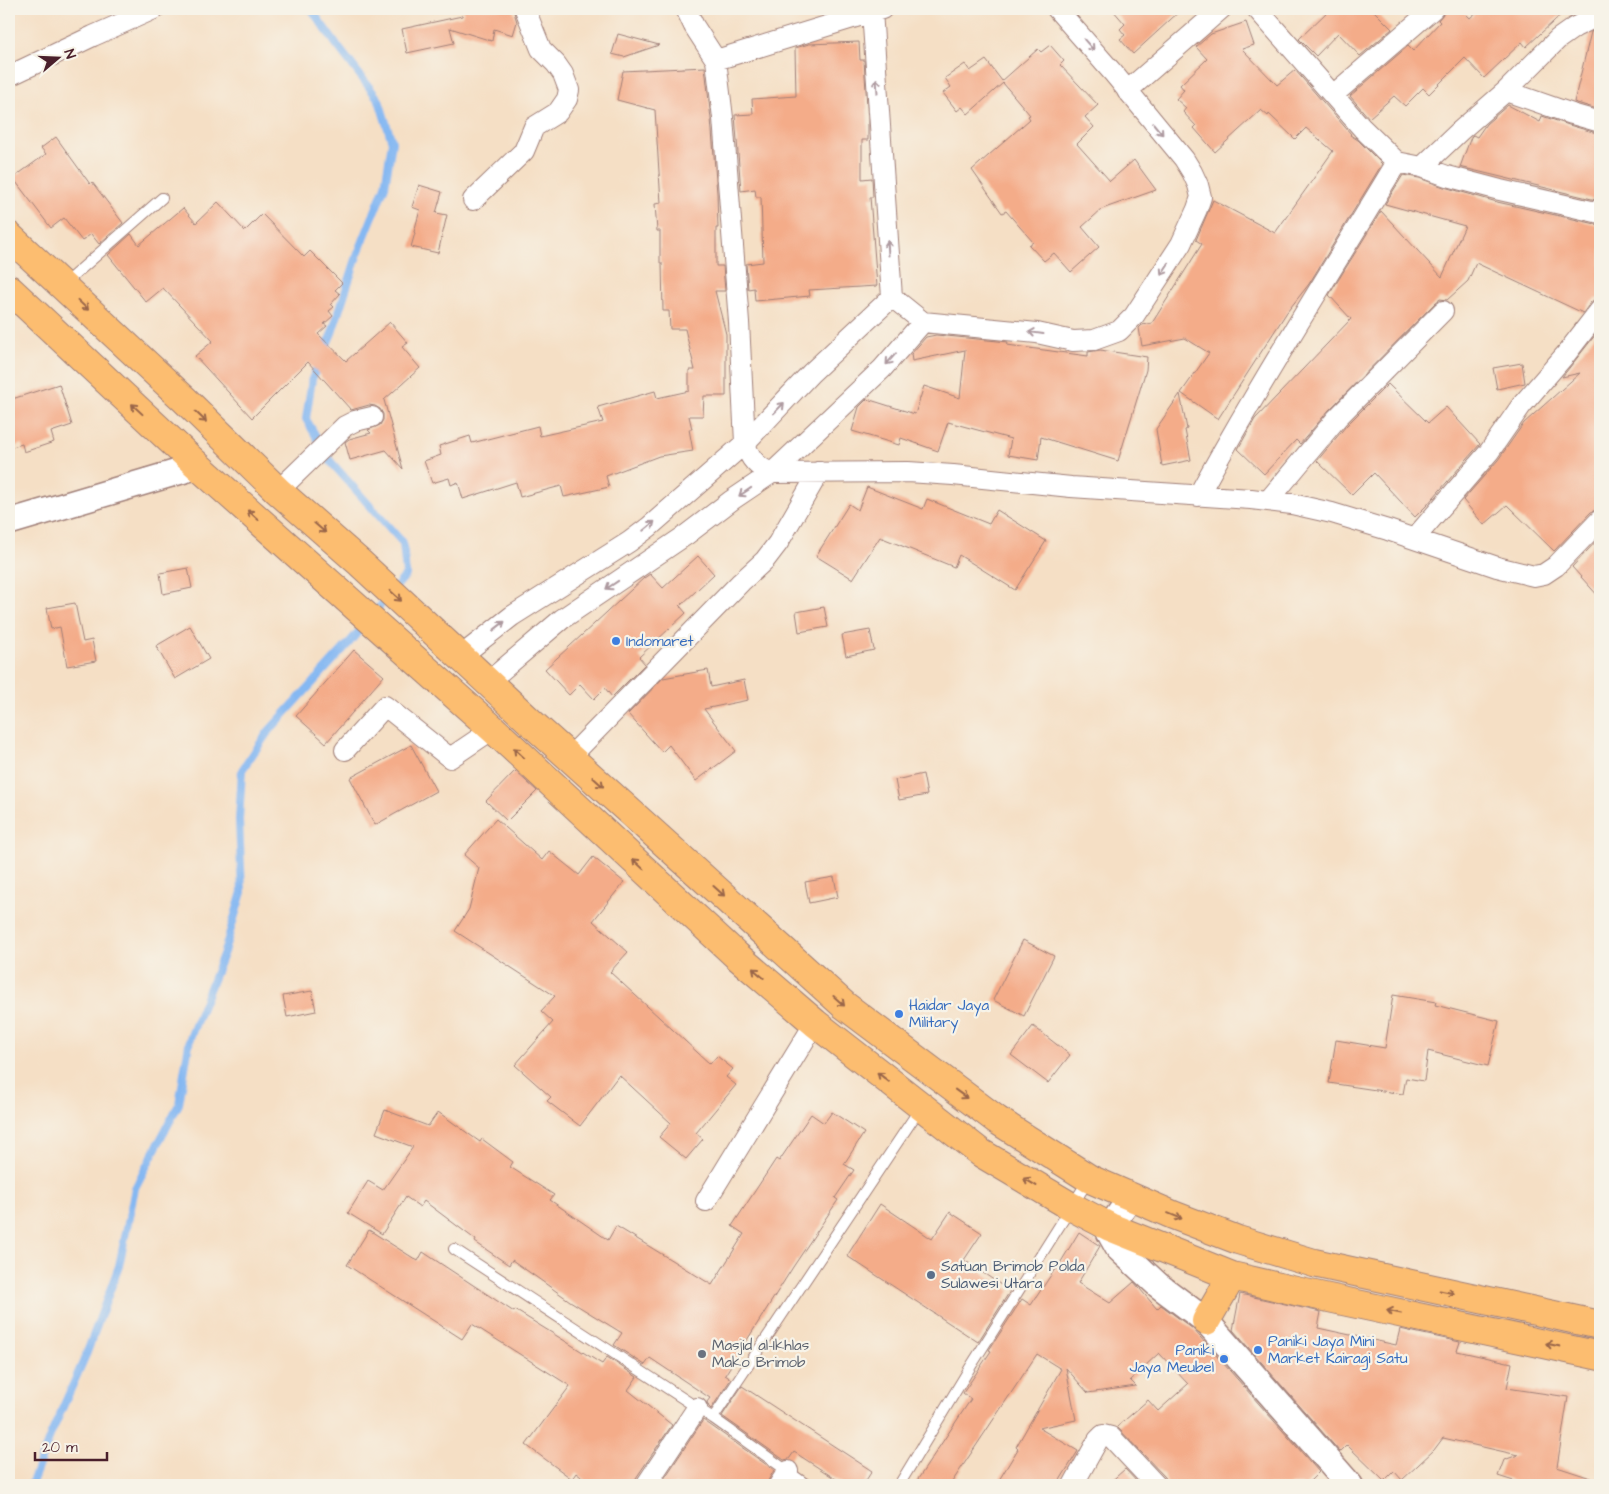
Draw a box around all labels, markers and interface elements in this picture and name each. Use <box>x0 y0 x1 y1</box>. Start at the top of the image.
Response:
north arrow <box>32 32 82 82</box>
one-way arrow <box>1084 39 1095 52</box>
text: N <box>58 47 80 62</box>
one-way arrow <box>872 79 882 95</box>
one-way arrow <box>1153 122 1164 135</box>
one-way arrow <box>884 241 893 257</box>
one-way arrow <box>1160 262 1170 276</box>
one-way arrow <box>76 300 89 311</box>
one-way arrow <box>1028 328 1044 338</box>
one-way arrow <box>885 352 896 365</box>
one-way arrow <box>773 401 785 414</box>
one-way arrow <box>130 403 143 415</box>
one-way arrow <box>195 411 208 423</box>
one-way arrow <box>738 486 752 497</box>
one-way arrow <box>247 510 260 521</box>
one-way arrow <box>642 521 655 532</box>
one-way arrow <box>313 522 326 533</box>
one-way arrow <box>606 580 620 590</box>
one-way arrow <box>390 590 402 602</box>
one-way arrow <box>492 621 506 631</box>
place label: Indomaret <box>626 631 694 652</box>
marker: Indomaret <box>610 635 622 647</box>
one-way arrow <box>513 747 525 759</box>
one-way arrow <box>592 777 605 788</box>
one-way arrow <box>631 858 644 870</box>
one-way arrow <box>713 885 726 897</box>
one-way arrow <box>751 968 764 979</box>
one-way arrow <box>833 995 846 1007</box>
place label: Haidar Jaya Military <box>909 995 989 1034</box>
marker: Haidar Jaya Military <box>893 1008 905 1020</box>
one-way arrow <box>877 1071 890 1082</box>
one-way arrow <box>954 1088 968 1099</box>
one-way arrow <box>1023 1176 1038 1186</box>
one-way arrow <box>1167 1212 1183 1221</box>
place label: Satuan Brimob Polda Sulawesi Utara <box>941 1256 1085 1294</box>
marker: Satuan Brimob Polda Sulawesi Utara <box>925 1269 937 1281</box>
one-way arrow <box>1439 1288 1455 1297</box>
one-way arrow <box>1386 1307 1402 1316</box>
place label: Paniki Jaya Mini Market Kairagi Satu <box>1268 1331 1408 1370</box>
place label: Masjid al-Ikhlas Mako Brimob <box>712 1335 810 1373</box>
place label: Paniki Jaya Meubel <box>1130 1340 1215 1379</box>
one-way arrow <box>1545 1340 1561 1350</box>
marker: Paniki Jaya Mini Market Kairagi Satu <box>1252 1344 1264 1356</box>
marker: Masjid al-Ikhlas Mako Brimob <box>696 1348 708 1360</box>
marker: Paniki Jaya Meubel <box>1218 1353 1230 1365</box>
scale bar <box>35 1429 108 1461</box>
text: 20 m <box>42 1437 78 1458</box>

